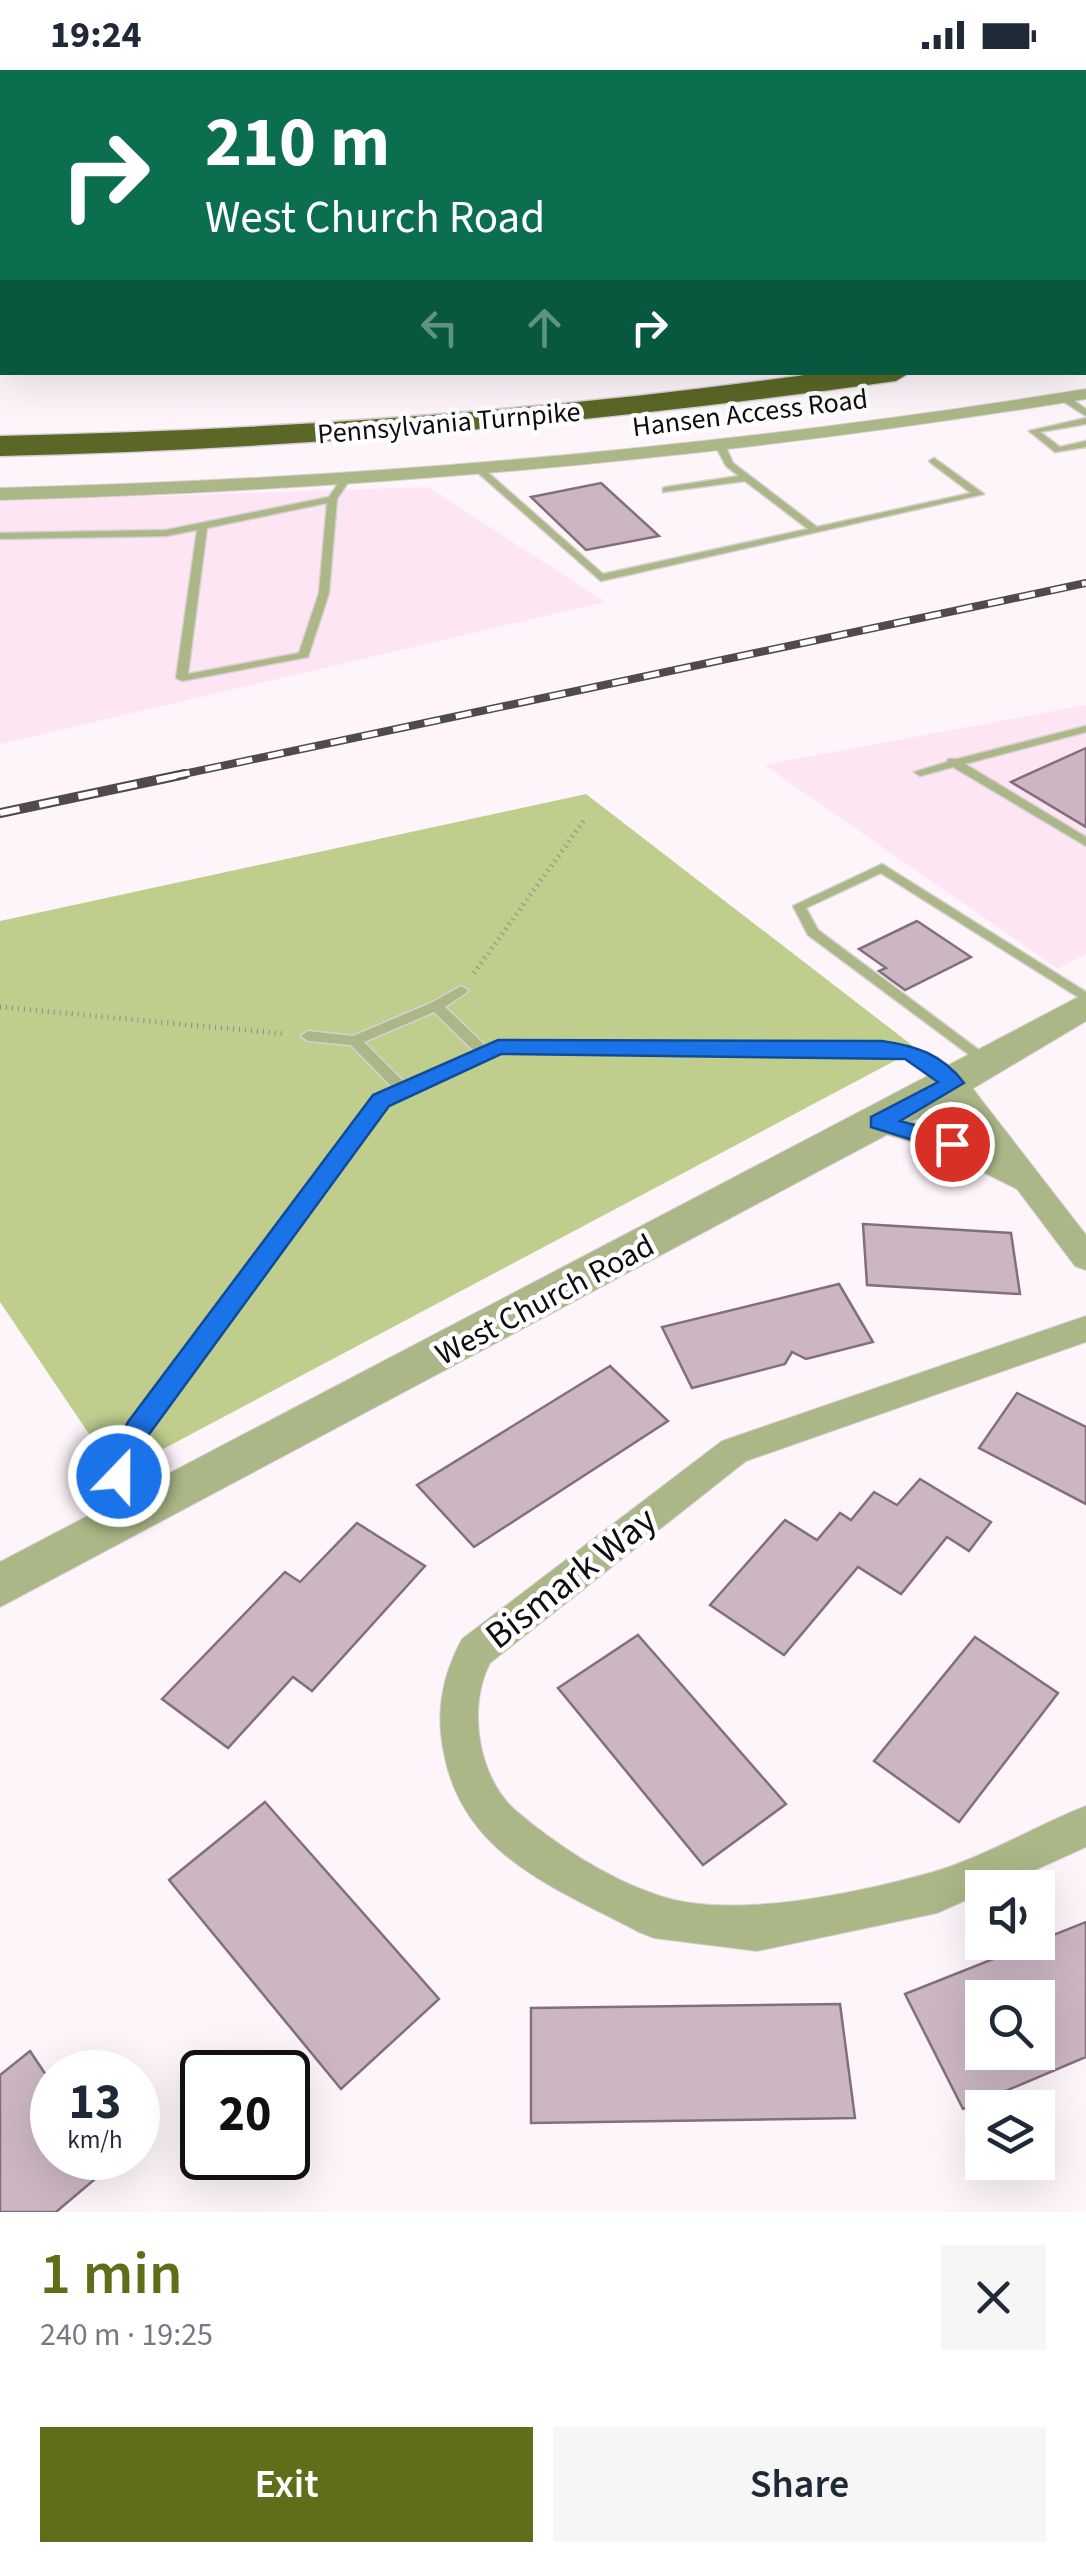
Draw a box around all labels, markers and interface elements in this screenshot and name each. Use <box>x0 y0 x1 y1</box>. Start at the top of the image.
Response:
text: 19:24 <box>50 8 142 62</box>
text: 210 m <box>205 93 390 193</box>
icon: right <box>40 110 170 240</box>
text: West Church Road <box>205 186 545 250</box>
icon: left <box>412 300 467 355</box>
icon: ahead <box>517 300 572 355</box>
icon: right <box>622 300 677 355</box>
street label: Hansen Access Road <box>630 379 870 447</box>
street label: Pennsylvania Turnpike <box>316 392 582 454</box>
pin <box>910 1102 995 1187</box>
icon: arrive <box>925 1117 980 1172</box>
street label: West Church Road <box>427 1223 663 1377</box>
position arrow <box>67 1424 171 1528</box>
street label: Bismark Way <box>474 1494 668 1662</box>
map controls <box>965 1870 1055 2180</box>
button: sound <box>965 1870 1055 1960</box>
button: search <box>965 1980 1055 2070</box>
speed limit sign: 20 <box>180 2050 310 2180</box>
text: 13 <box>69 2067 121 2138</box>
button: layers <box>965 2090 1055 2180</box>
text: km/h <box>67 2122 123 2158</box>
text: 1 min <box>40 2232 183 2317</box>
button: close <box>941 2245 1046 2350</box>
text: 240 m · 19:25 <box>40 2312 213 2358</box>
button: Exit <box>40 2427 533 2542</box>
button: Share <box>553 2427 1046 2542</box>

